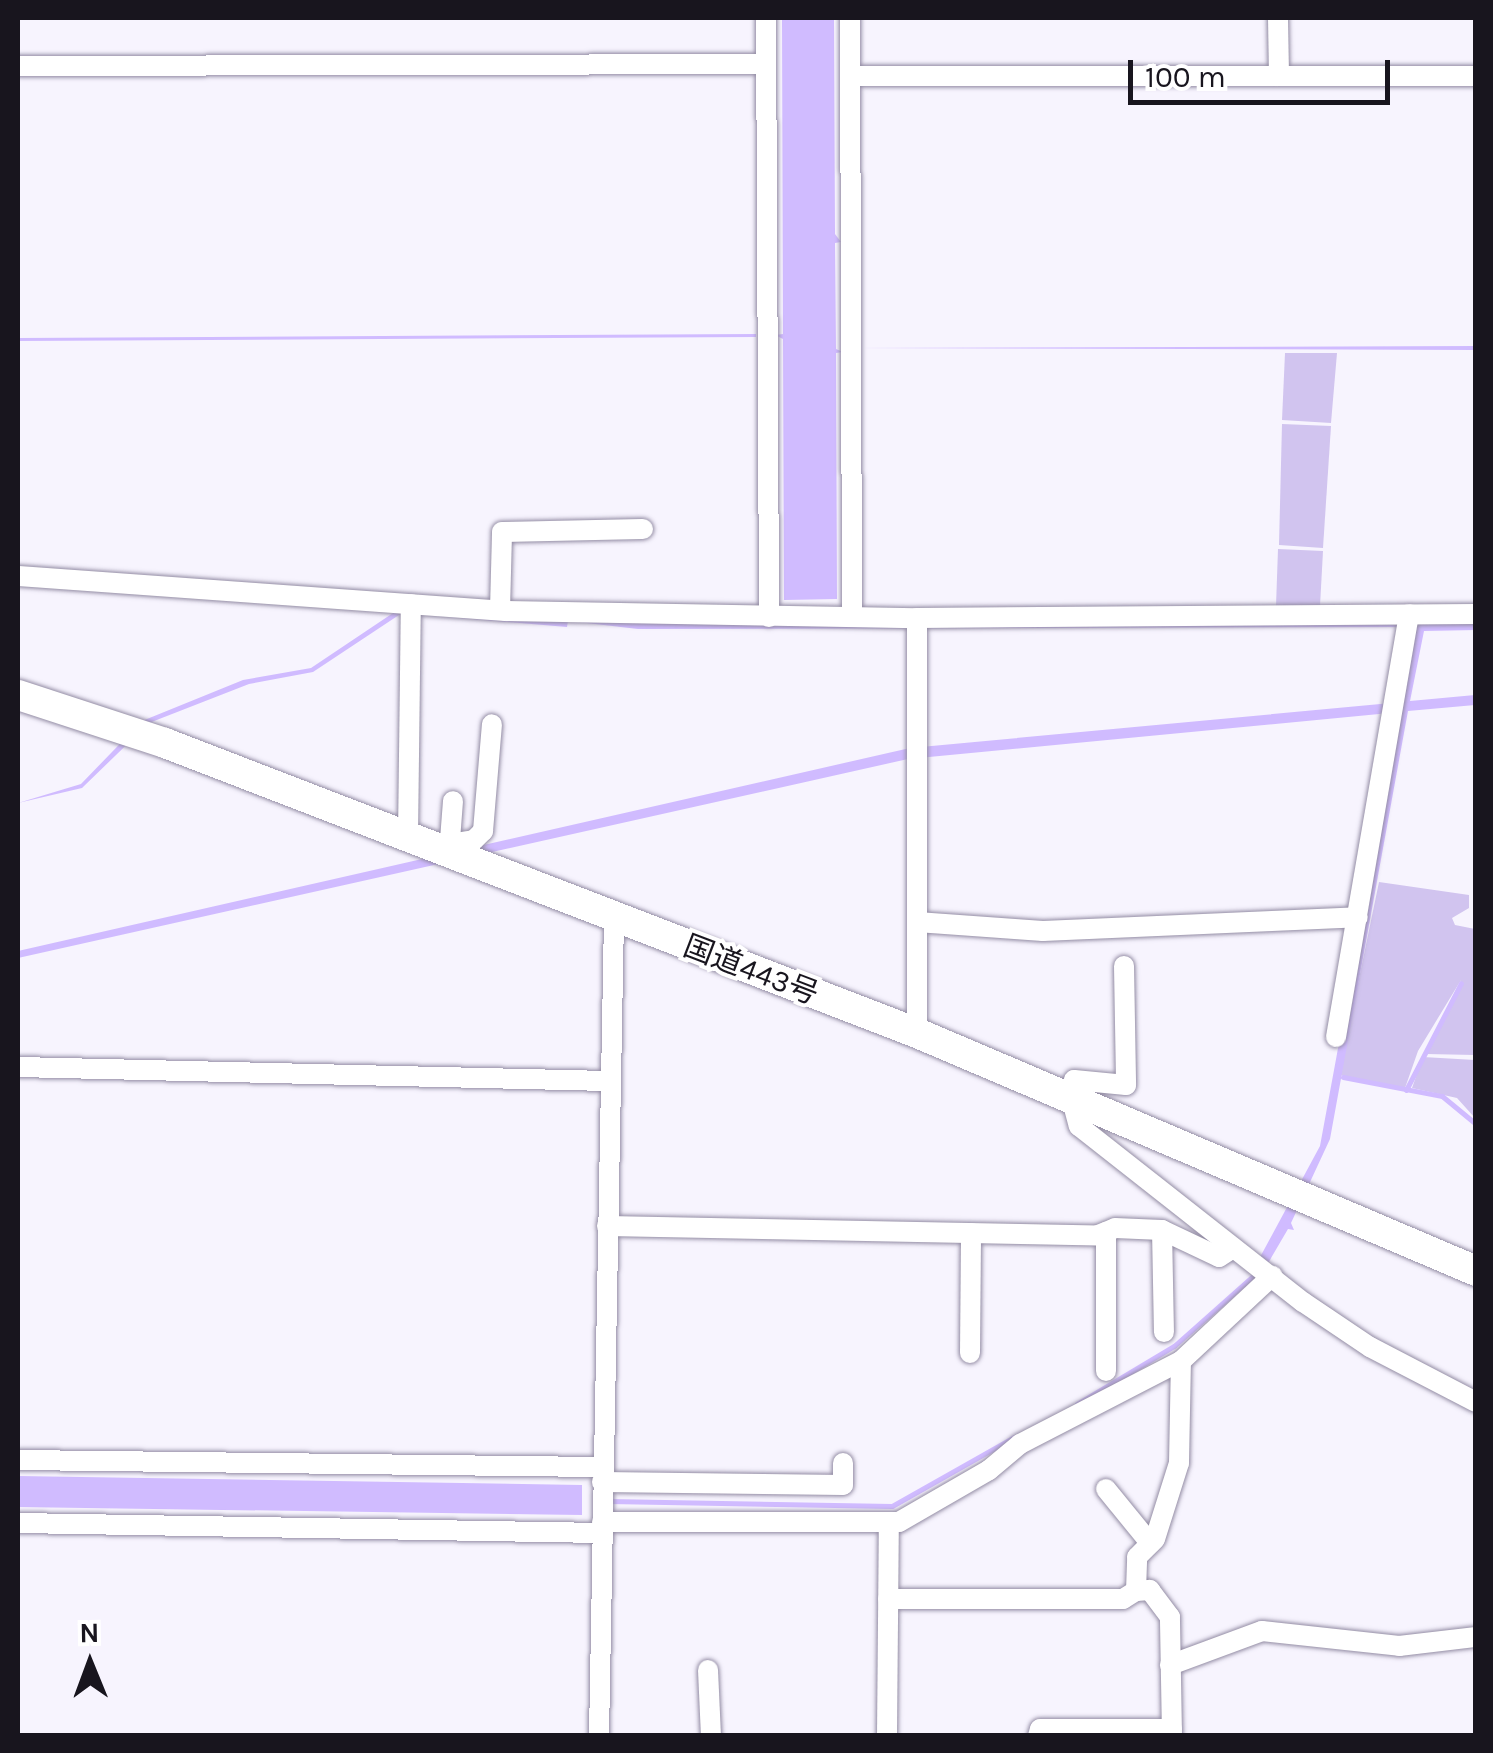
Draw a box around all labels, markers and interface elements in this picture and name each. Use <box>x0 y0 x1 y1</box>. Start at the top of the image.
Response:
scale bar <box>1133 40 1396 102</box>
text: 100 m <box>1145 59 1226 95</box>
street label: 国道443号 <box>679 928 823 1012</box>
north arrow <box>40 1613 140 1713</box>
text: N <box>79 1616 100 1649</box>

